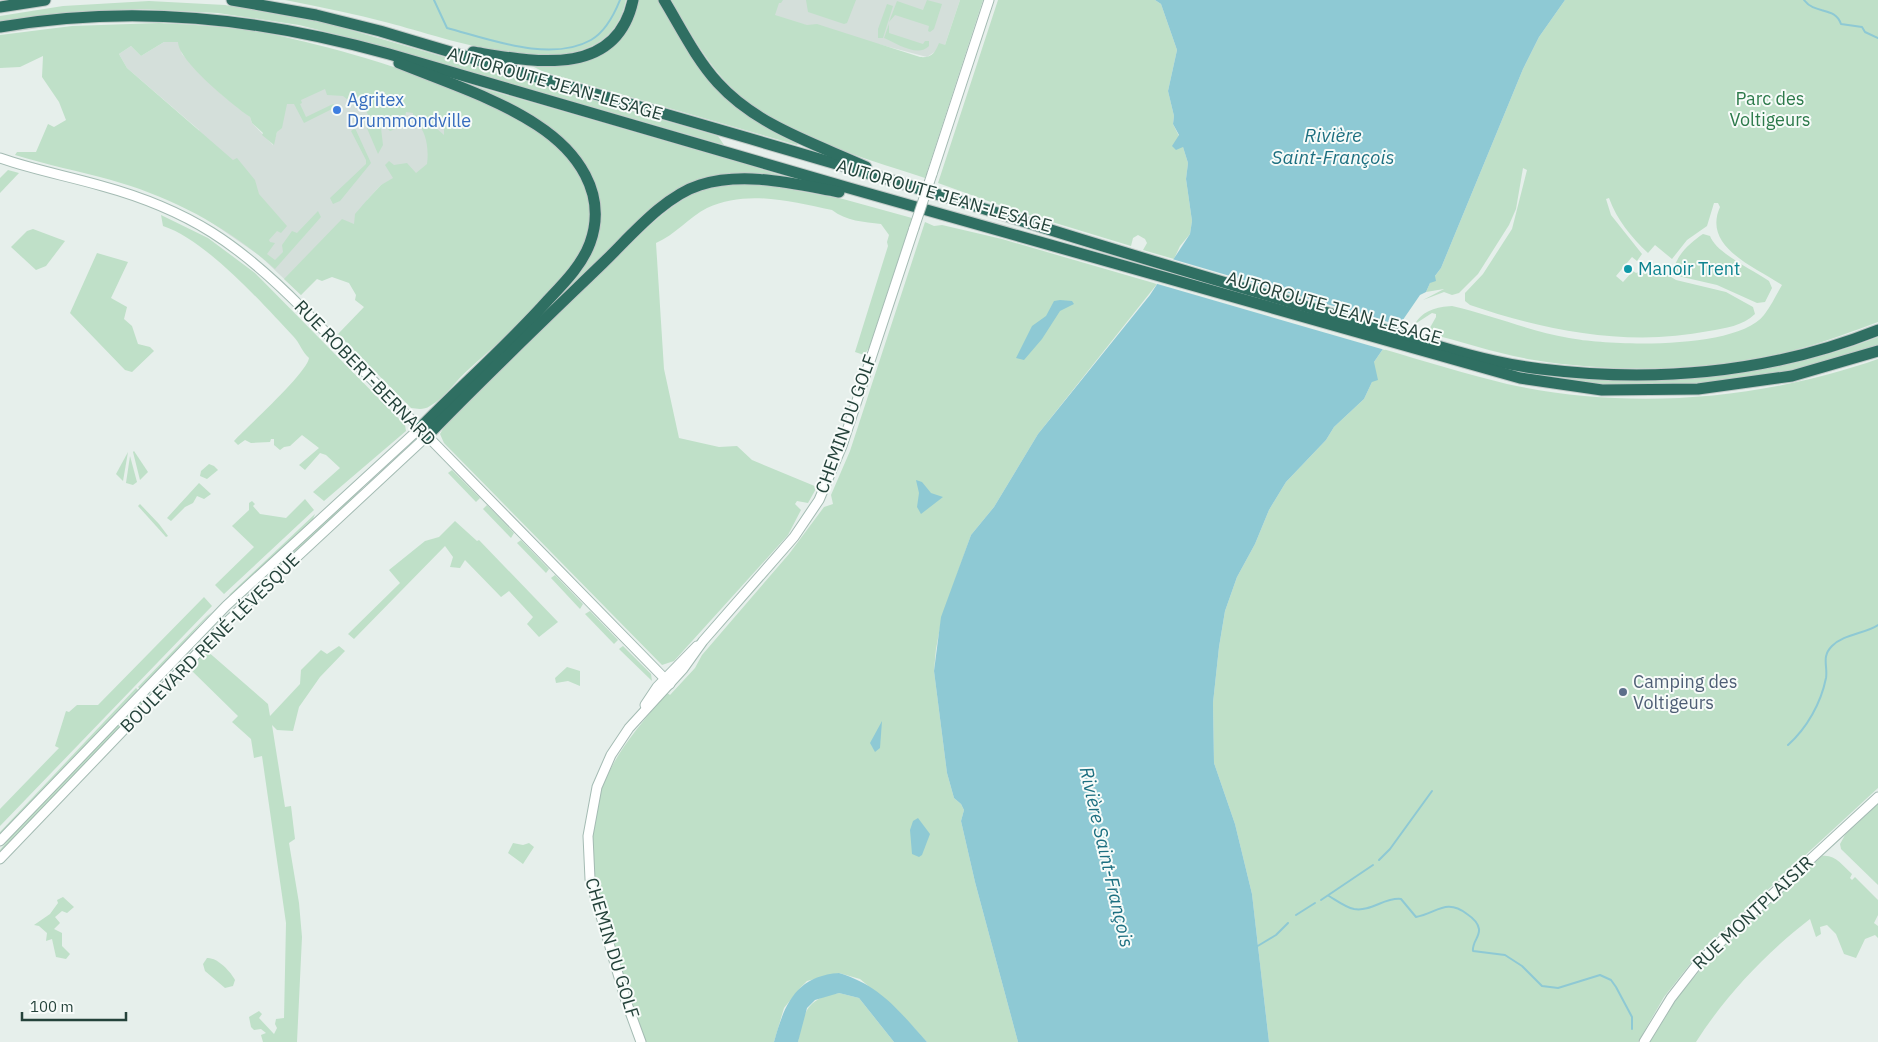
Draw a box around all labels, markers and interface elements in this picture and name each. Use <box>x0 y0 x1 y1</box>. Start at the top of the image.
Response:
street label: AUTOROUTE JEAN-LESAGE <box>445 42 665 125</box>
park label: Parc des Voltigeurs <box>1730 87 1811 131</box>
place label: Agritex Drummondville <box>347 88 471 132</box>
marker: Agritex Drummondville <box>331 104 343 116</box>
water label: Rivière Saint-François <box>1272 123 1394 169</box>
street label: AUTOROUTE JEAN-LESAGE <box>834 154 1054 237</box>
place label: Manoir Trent <box>1638 257 1740 280</box>
marker: Manoir Trent <box>1622 263 1634 275</box>
street label: AUTOROUTE JEAN-LESAGE <box>1224 266 1444 349</box>
street label: RUE ROBERT-BERNARD <box>290 295 441 450</box>
street label: CHEMIN DU GOLF <box>810 351 881 496</box>
street label: BOULEVARD RENÉ-LÉVESQUE <box>115 548 304 737</box>
place label: Camping des Voltigeurs <box>1633 670 1738 714</box>
marker: Camping des Voltigeurs <box>1617 686 1629 698</box>
water label: Rivière Saint-François <box>1075 764 1139 950</box>
street label: RUE MONTPLAISIR <box>1687 851 1818 975</box>
street label: CHEMIN DU GOLF <box>580 875 645 1021</box>
scale bar <box>22 990 126 1022</box>
text: 100 m <box>30 997 74 1016</box>

